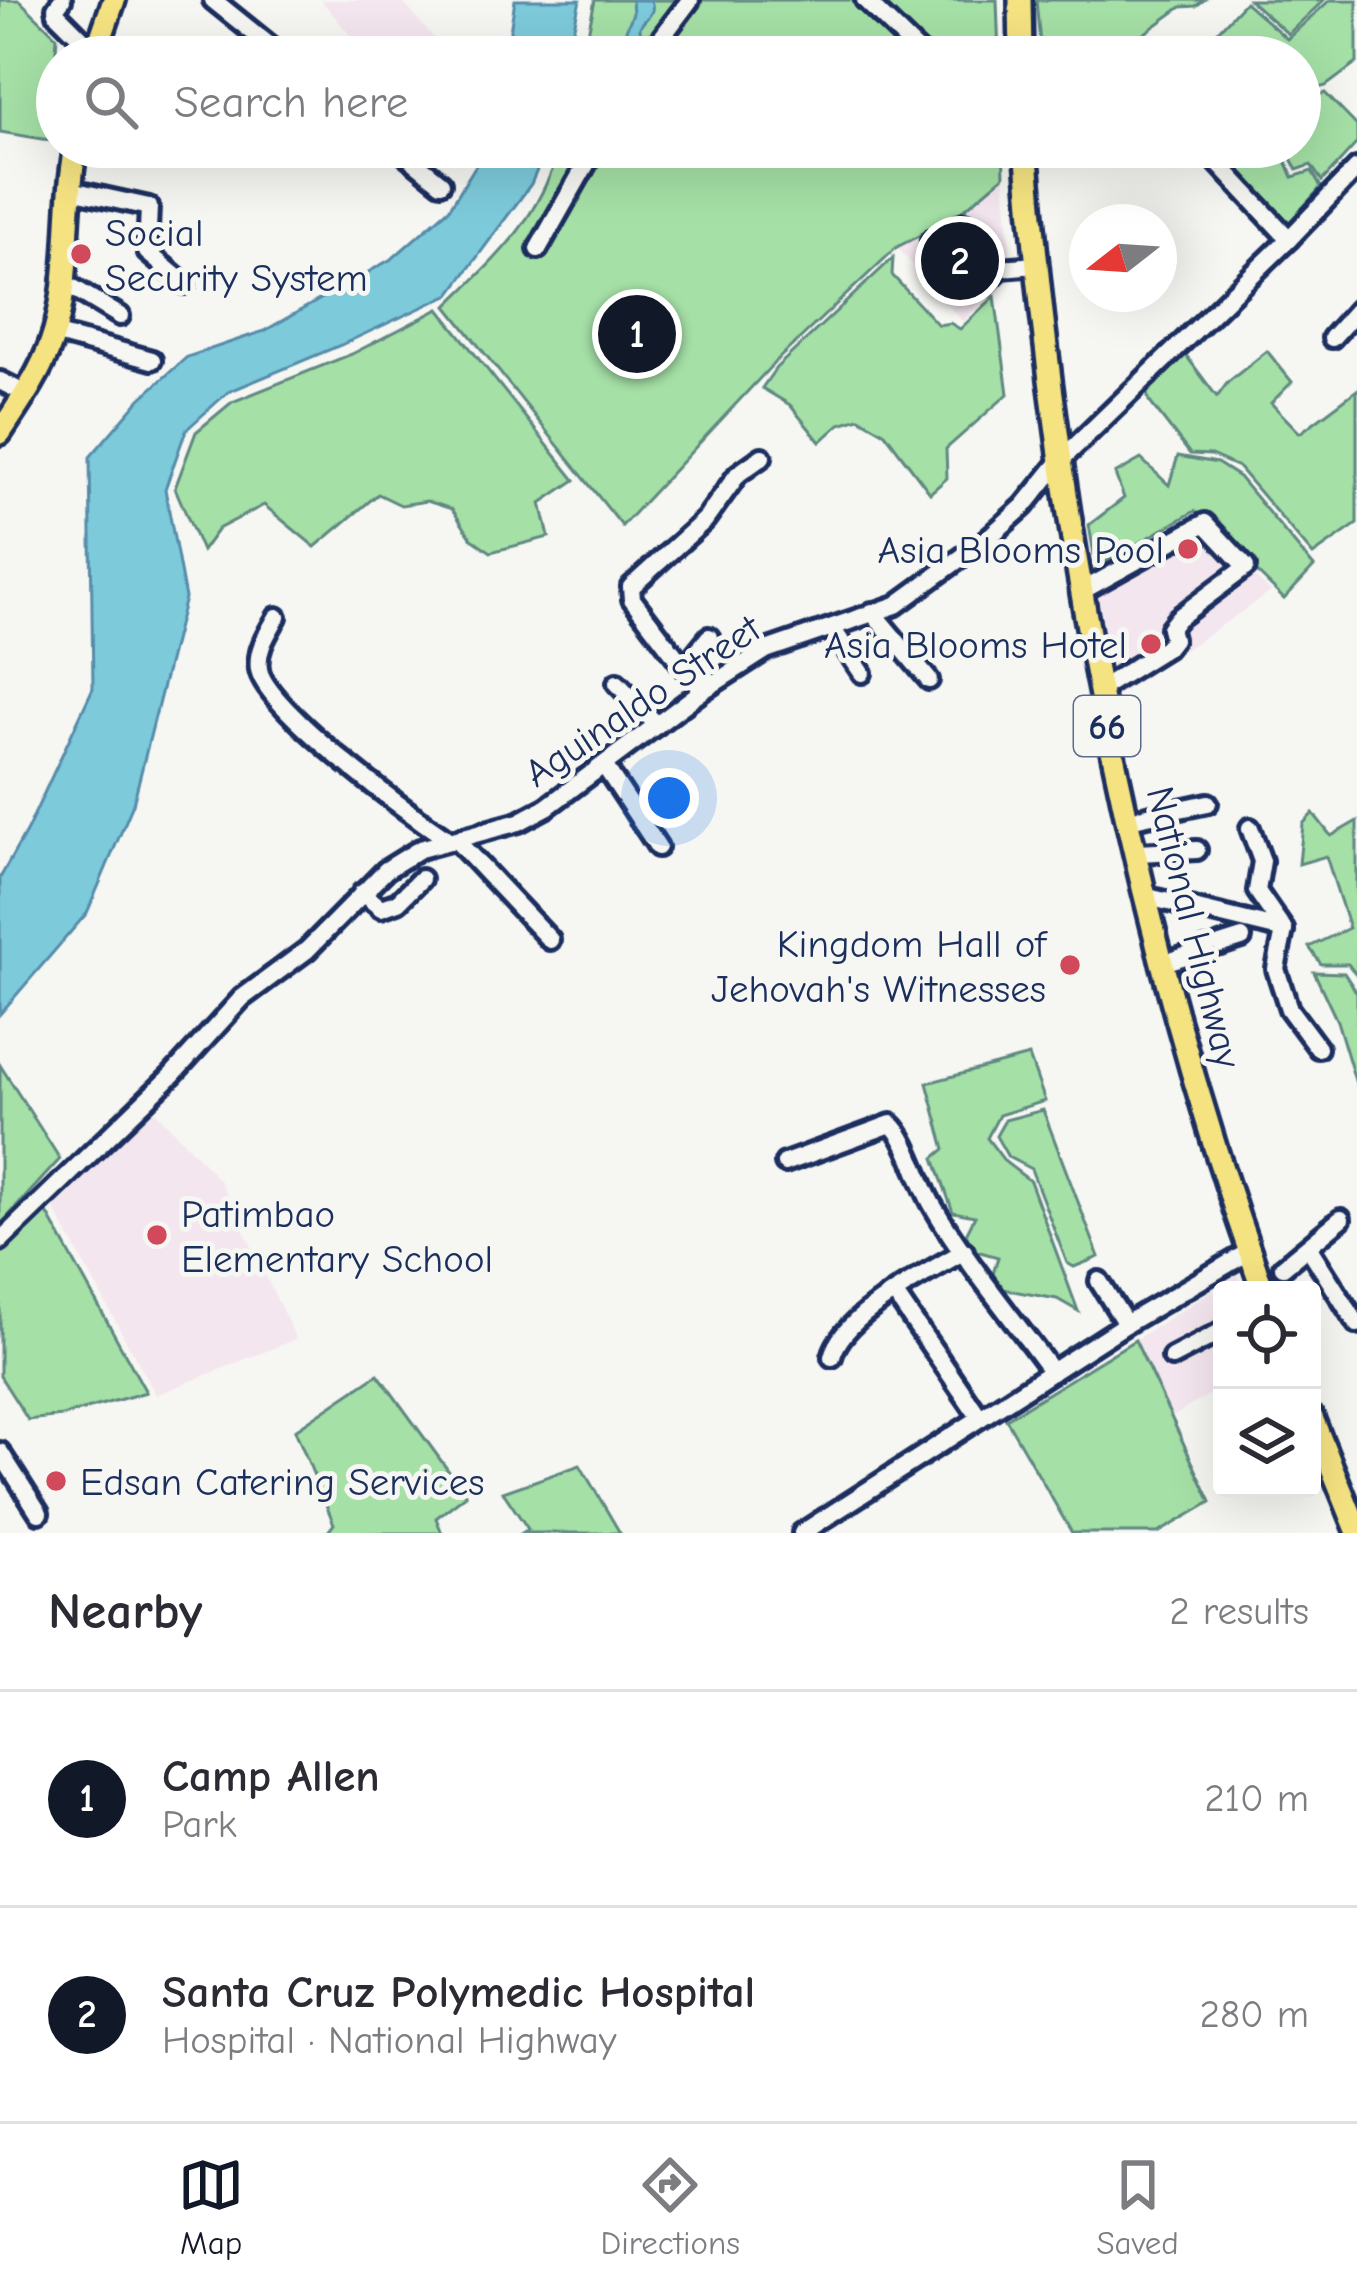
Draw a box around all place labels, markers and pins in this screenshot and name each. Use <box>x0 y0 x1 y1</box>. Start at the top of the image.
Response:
place label: Social Security System <box>105 211 368 301</box>
pin: 2 <box>921 216 999 306</box>
marker: Social Security System <box>68 241 94 267</box>
pin: 1 <box>598 289 676 379</box>
place label: Asia Blooms Pool <box>878 528 1164 573</box>
marker: Asia Blooms Pool <box>1175 536 1201 562</box>
place label: Asia Blooms Hotel <box>824 623 1127 668</box>
marker: Asia Blooms Hotel <box>1138 631 1164 657</box>
place label: Kingdom Hall of Jehovah's Witnesses <box>711 922 1048 1012</box>
marker: Kingdom Hall of Jehovah's Witnesses <box>1057 952 1083 978</box>
place label: Patimbao Elementary School <box>181 1192 493 1282</box>
marker: Patimbao Elementary School <box>144 1222 170 1248</box>
place label: Edsan Catering Services <box>80 1460 485 1505</box>
marker: Edsan Catering Services <box>43 1468 69 1494</box>

